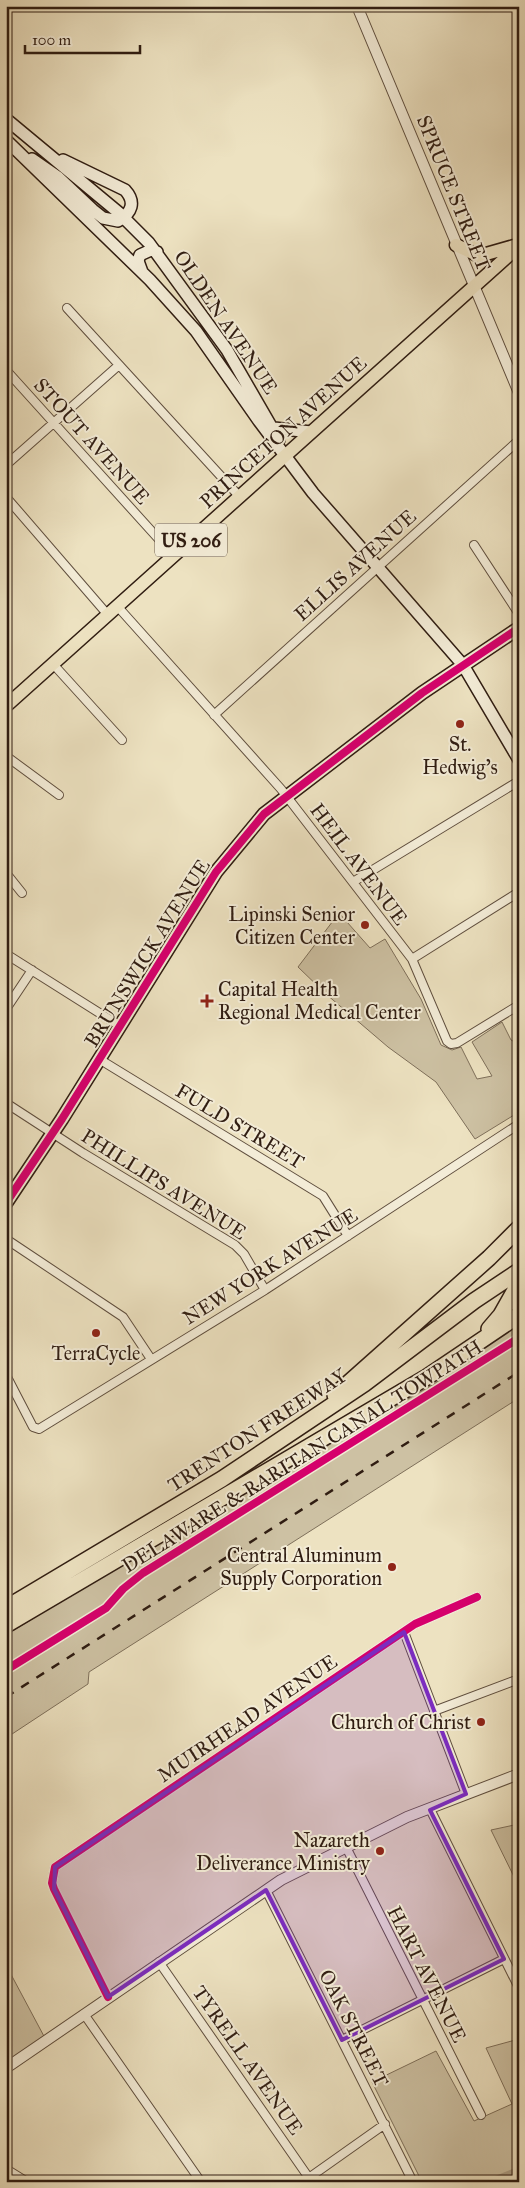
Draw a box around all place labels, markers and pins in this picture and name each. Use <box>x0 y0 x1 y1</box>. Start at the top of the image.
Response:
marker: St. Hedwig's <box>454 718 466 730</box>
place label: St. Hedwig's <box>422 732 498 780</box>
place label: Lipinski Senior Citizen Center <box>228 902 356 949</box>
marker: Lipinski Senior Citizen Center <box>359 919 371 931</box>
place label: Capital Health Regional Medical Center <box>218 977 421 1025</box>
marker: Capital Health Regional Medical Center <box>200 994 214 1008</box>
marker: TerraCycle <box>90 1327 102 1339</box>
place label: TerraCycle <box>52 1341 140 1365</box>
place label: Central Aluminum Supply Corporation <box>220 1543 382 1590</box>
marker: Central Aluminum Supply Corporation <box>386 1561 398 1573</box>
place label: Church of Christ <box>331 1710 471 1734</box>
marker: Church of Christ <box>475 1716 487 1728</box>
place label: Nazareth Deliverance Ministry <box>196 1828 371 1875</box>
marker: Nazareth Deliverance Ministry <box>374 1845 386 1857</box>

